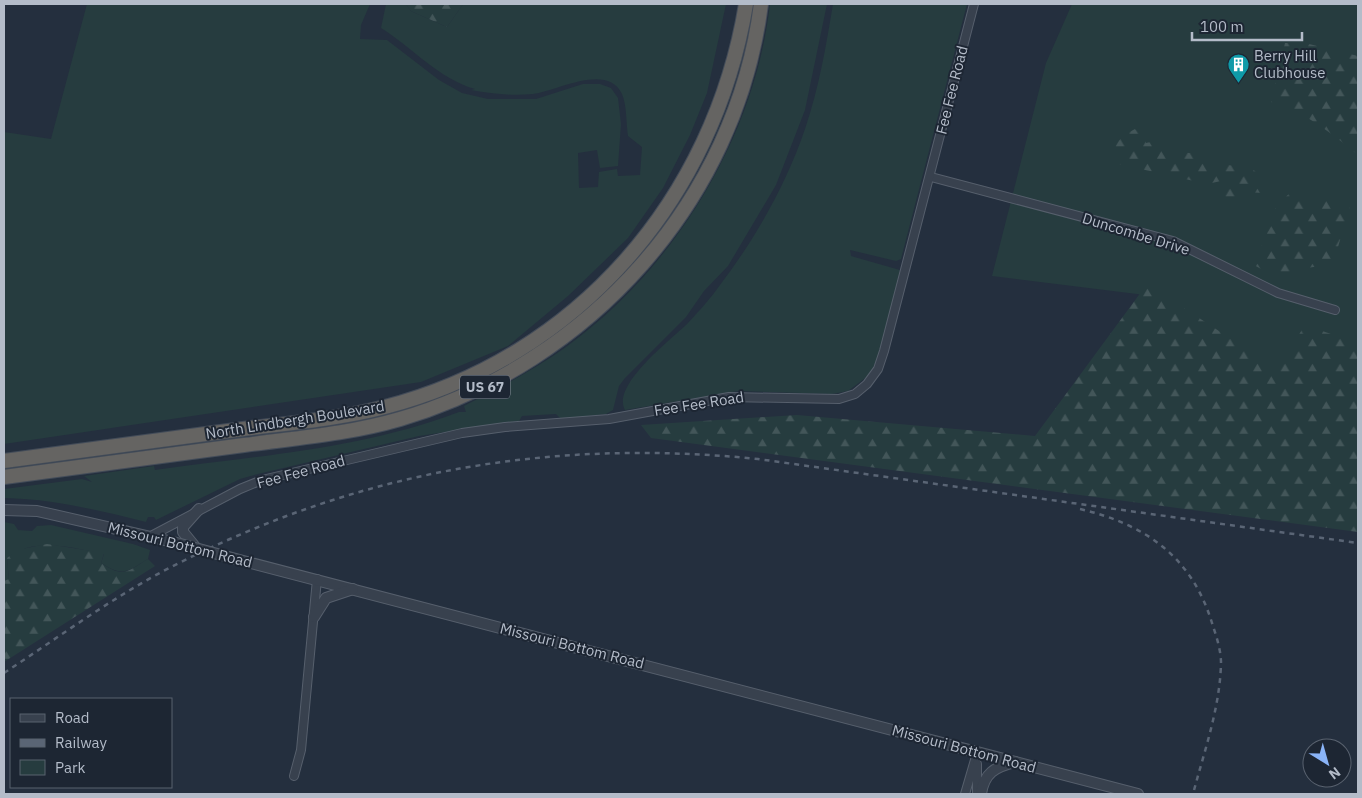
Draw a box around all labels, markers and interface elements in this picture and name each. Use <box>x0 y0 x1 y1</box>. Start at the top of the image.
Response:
scale bar <box>1192 10 1302 42</box>
text: 100 m <box>1200 17 1244 36</box>
street label: Fee Fee Road <box>931 44 972 136</box>
place label: Berry Hill Clubhouse <box>1254 46 1326 82</box>
building icon: Berry Hill Clubhouse <box>1226 53 1250 84</box>
street label: Duncombe Drive <box>1080 208 1192 259</box>
road number: US 67 <box>460 376 510 398</box>
street label: Fee Fee Road <box>653 387 745 420</box>
street label: North Lindbergh Boulevard <box>204 396 386 443</box>
street label: Fee Fee Road <box>255 451 347 492</box>
street label: Missouri Bottom Road <box>106 517 254 572</box>
street label: Missouri Bottom Road <box>498 618 646 673</box>
legend <box>10 698 172 788</box>
text: Road <box>55 708 90 727</box>
street label: Missouri Bottom Road <box>890 720 1038 777</box>
text: Railway <box>55 733 108 752</box>
north arrow <box>1302 738 1352 788</box>
text: Park <box>55 758 85 777</box>
text: N <box>1325 763 1344 784</box>

